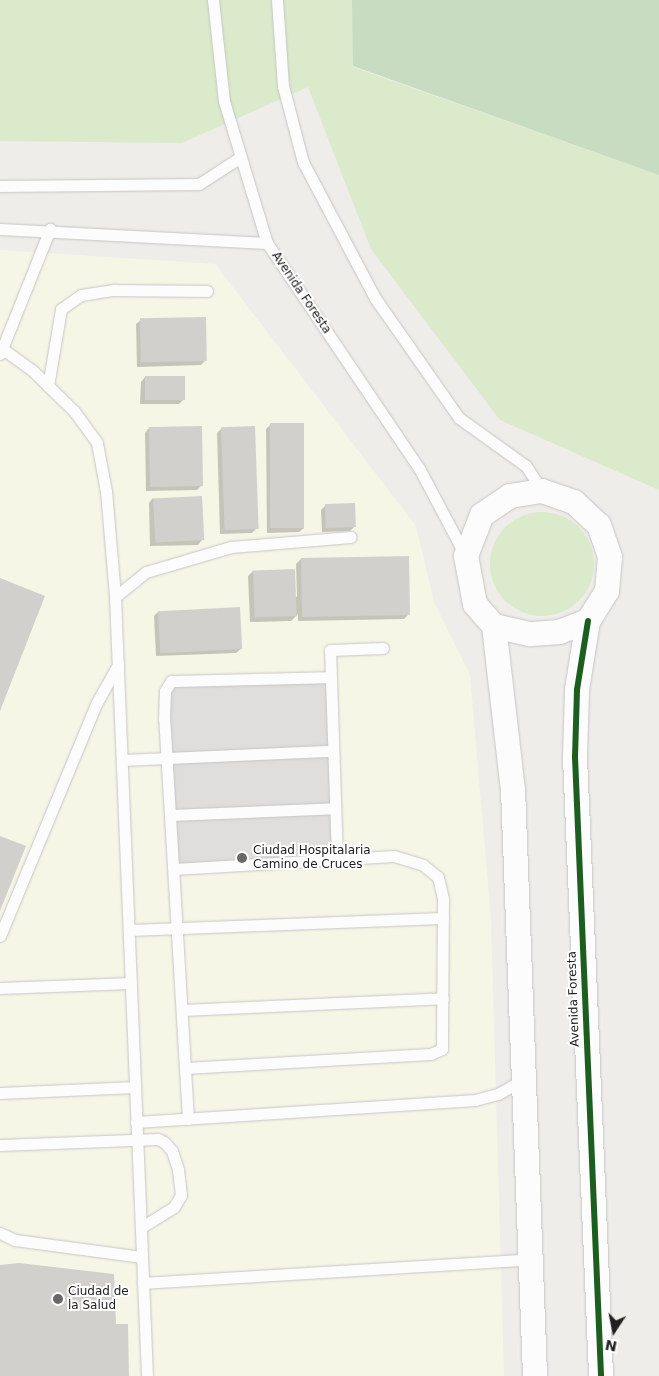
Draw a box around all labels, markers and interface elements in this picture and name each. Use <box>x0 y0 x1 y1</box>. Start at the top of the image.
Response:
street label: Avenida Foresta <box>268 249 334 337</box>
place label: Ciudad Hospitalaria Camino de Cruces <box>253 844 371 872</box>
marker: Ciudad Hospitalaria Camino de Cruces <box>235 851 249 865</box>
street label: Avenida Foresta <box>565 951 583 1047</box>
place label: Ciudad de la Salud <box>68 1285 129 1313</box>
marker: Ciudad de la Salud <box>52 1293 64 1305</box>
north arrow <box>589 1306 639 1356</box>
text: N <box>604 1337 618 1355</box>

